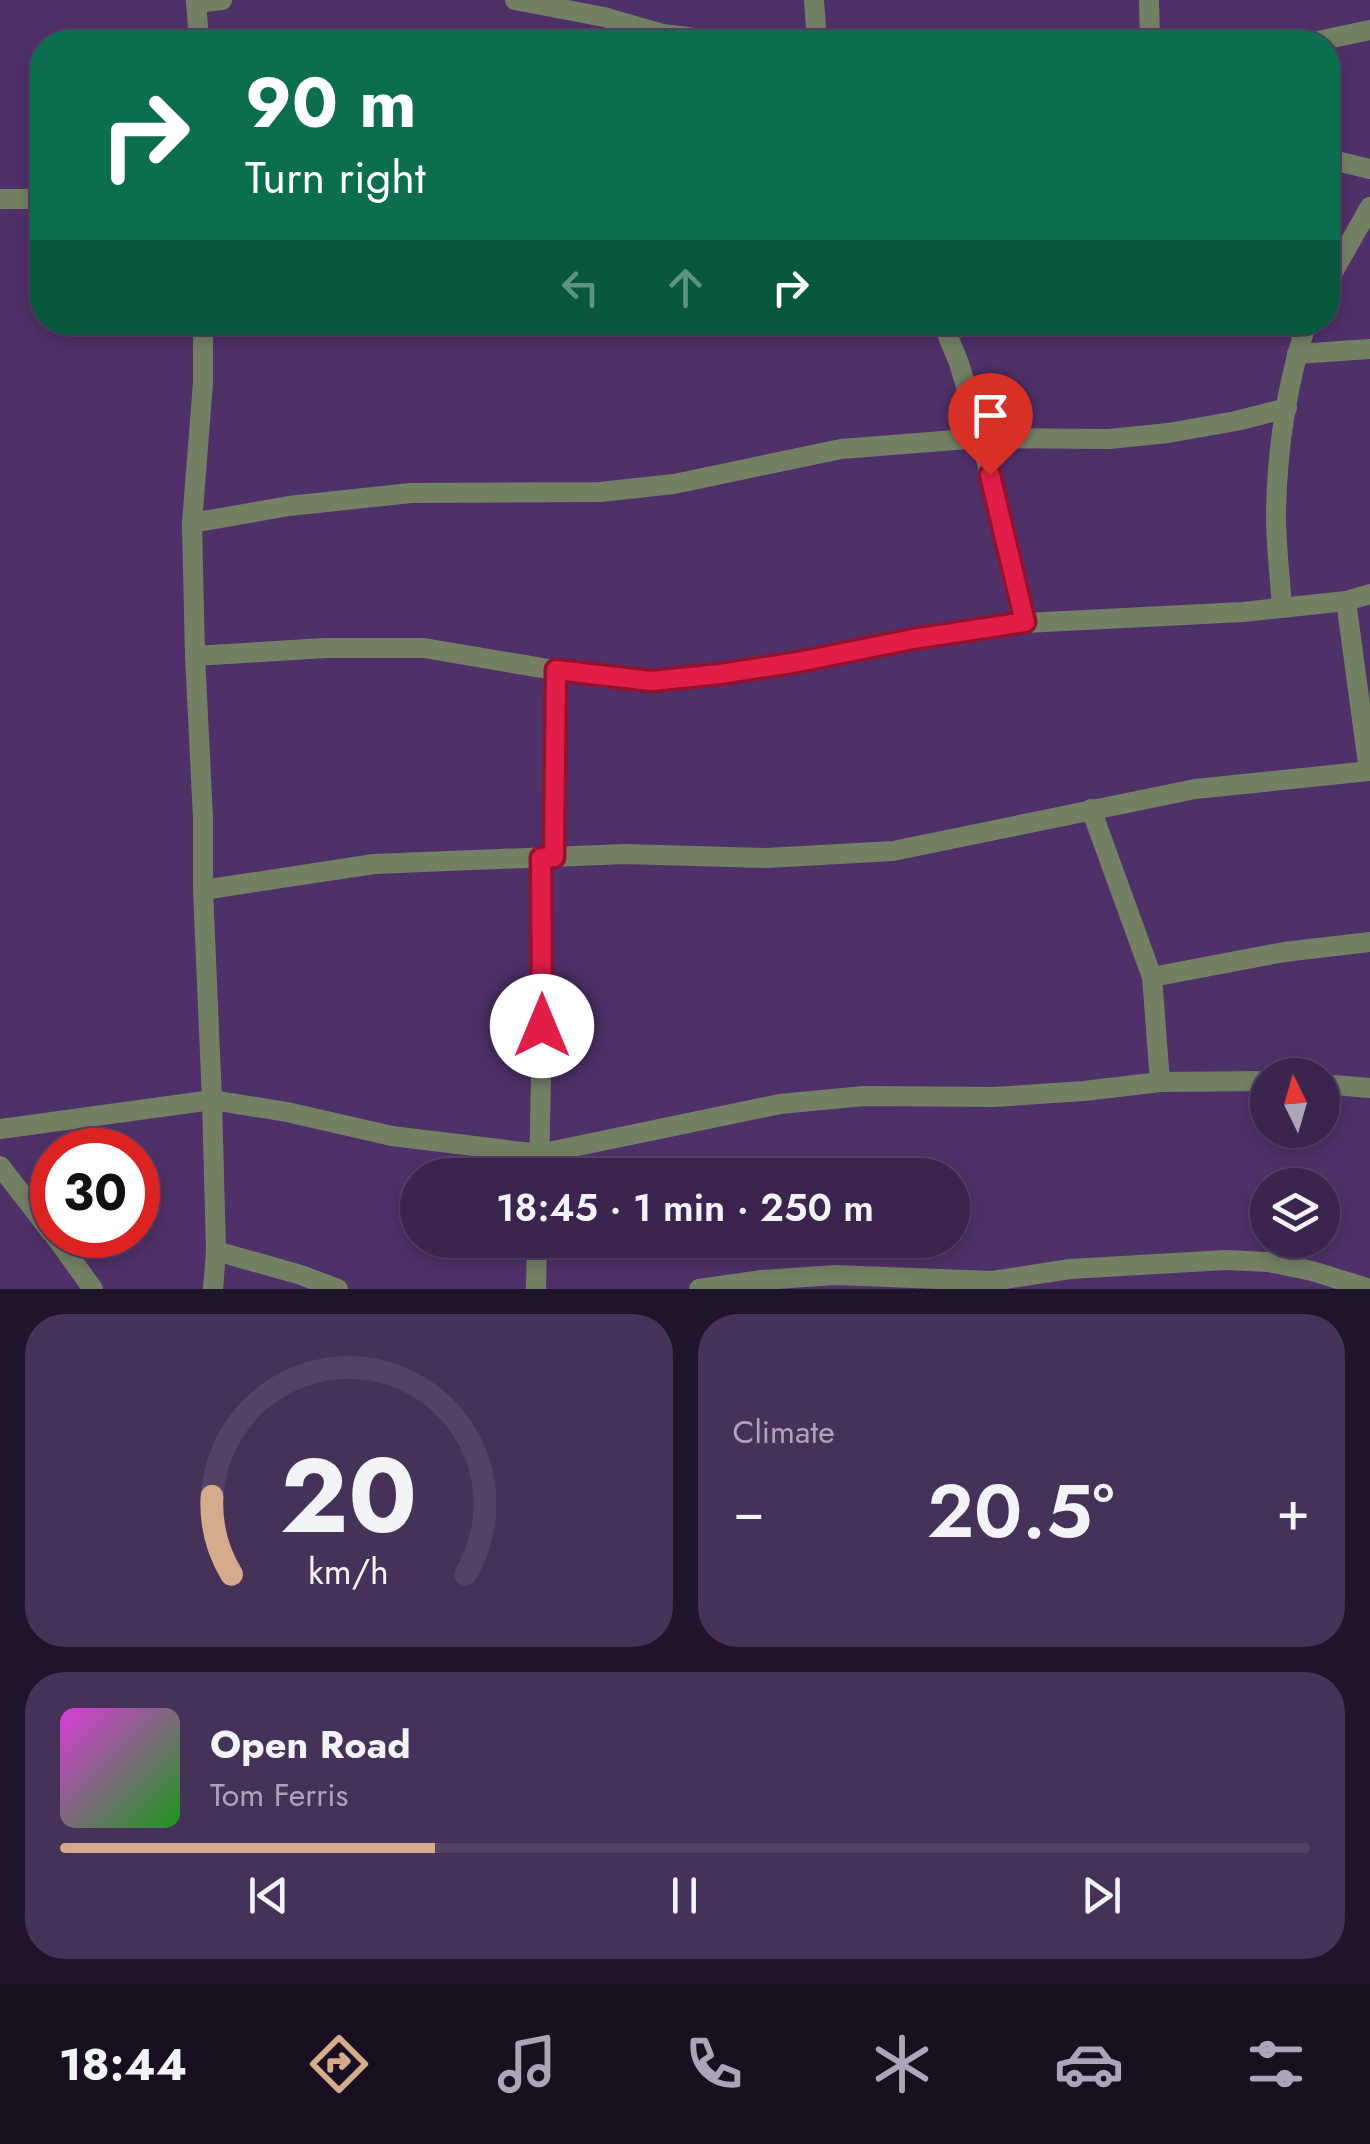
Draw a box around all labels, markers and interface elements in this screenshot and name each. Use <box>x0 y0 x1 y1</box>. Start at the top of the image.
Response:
text: 90 m <box>245 52 417 153</box>
icon: right <box>80 70 210 200</box>
text: Turn right <box>245 145 426 210</box>
icon: left <box>553 260 608 315</box>
icon: ahead <box>658 260 713 315</box>
icon: right <box>763 260 818 315</box>
pin <box>948 373 1033 476</box>
icon: arrive <box>963 388 1018 443</box>
position arrow <box>490 974 594 1078</box>
north arrow <box>1250 1058 1340 1148</box>
map controls <box>1250 1058 1340 1258</box>
speed limit sign: 30 <box>30 1128 160 1258</box>
button: layers <box>1250 1168 1340 1258</box>
text: 18:45 · 1 min · 250 m <box>496 1180 874 1235</box>
text: Climate <box>733 1409 835 1455</box>
text: 20 <box>280 1421 417 1571</box>
text: 20.5° <box>927 1457 1114 1565</box>
text: − <box>733 1471 765 1551</box>
text: + <box>1276 1471 1310 1551</box>
text: km/h <box>308 1546 389 1597</box>
text: Open Road <box>210 1717 411 1772</box>
text: Tom Ferris <box>210 1772 348 1818</box>
icon: previous <box>241 1868 296 1923</box>
icon: pause <box>657 1868 712 1923</box>
icon: next <box>1074 1868 1129 1923</box>
icon: directions <box>304 2029 374 2099</box>
icon: music <box>492 2029 562 2099</box>
icon: phone <box>679 2029 749 2099</box>
icon: climate <box>867 2029 937 2099</box>
icon: car <box>1054 2029 1124 2099</box>
icon: filters <box>1241 2029 1311 2099</box>
text: 18:44 <box>59 2032 187 2097</box>

